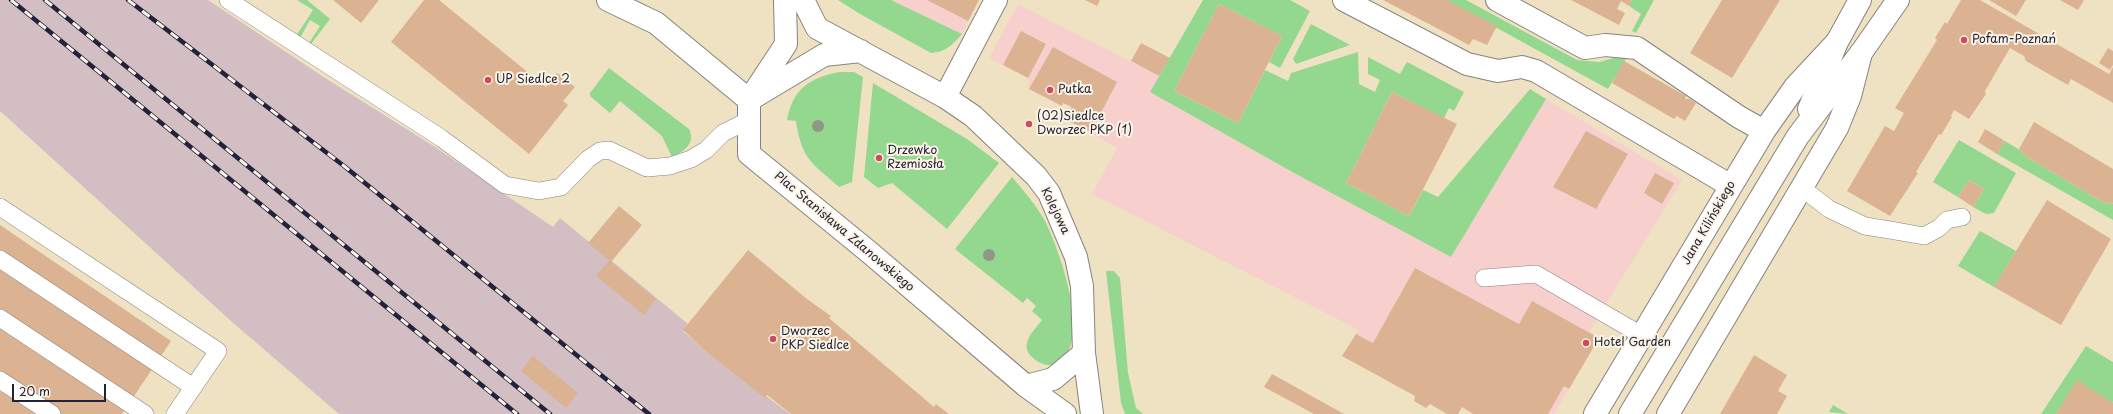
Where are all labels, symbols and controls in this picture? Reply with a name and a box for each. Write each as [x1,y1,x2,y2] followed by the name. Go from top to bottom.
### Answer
[1972,33,2056,47] place label: Pofam-Poznań
[1959,35,1969,45] marker: Pofam-Poznań
[496,73,570,87] place label: UP Siedlce 2
[483,75,493,85] marker: UP Siedlce 2
[1058,83,1092,97] place label: Putka
[1045,85,1055,95] marker: Putka
[1037,110,1132,138] place label: (02)Siedlce Dworzec PKP (1)
[1024,119,1034,129] marker: (02)Siedlce Dworzec PKP (1)
[887,144,944,172] place label: Drzewko Rzemiosła
[874,153,884,163] marker: Drzewko Rzemiosła
[771,169,917,295] street label: Plac Stanisława Zdanowskiego
[1679,178,1739,268] street label: Jana Kilińskiego
[1038,185,1072,237] street label: Kolejowa
[781,325,849,353] place label: Dworzec PKP Siedlce
[768,334,778,344] marker: Dworzec PKP Siedlce
[1594,336,1671,350] place label: Hotel Garden
[1581,338,1591,348] marker: Hotel Garden
[14,376,108,402] scale bar
[19,382,50,400] text: 20 m

